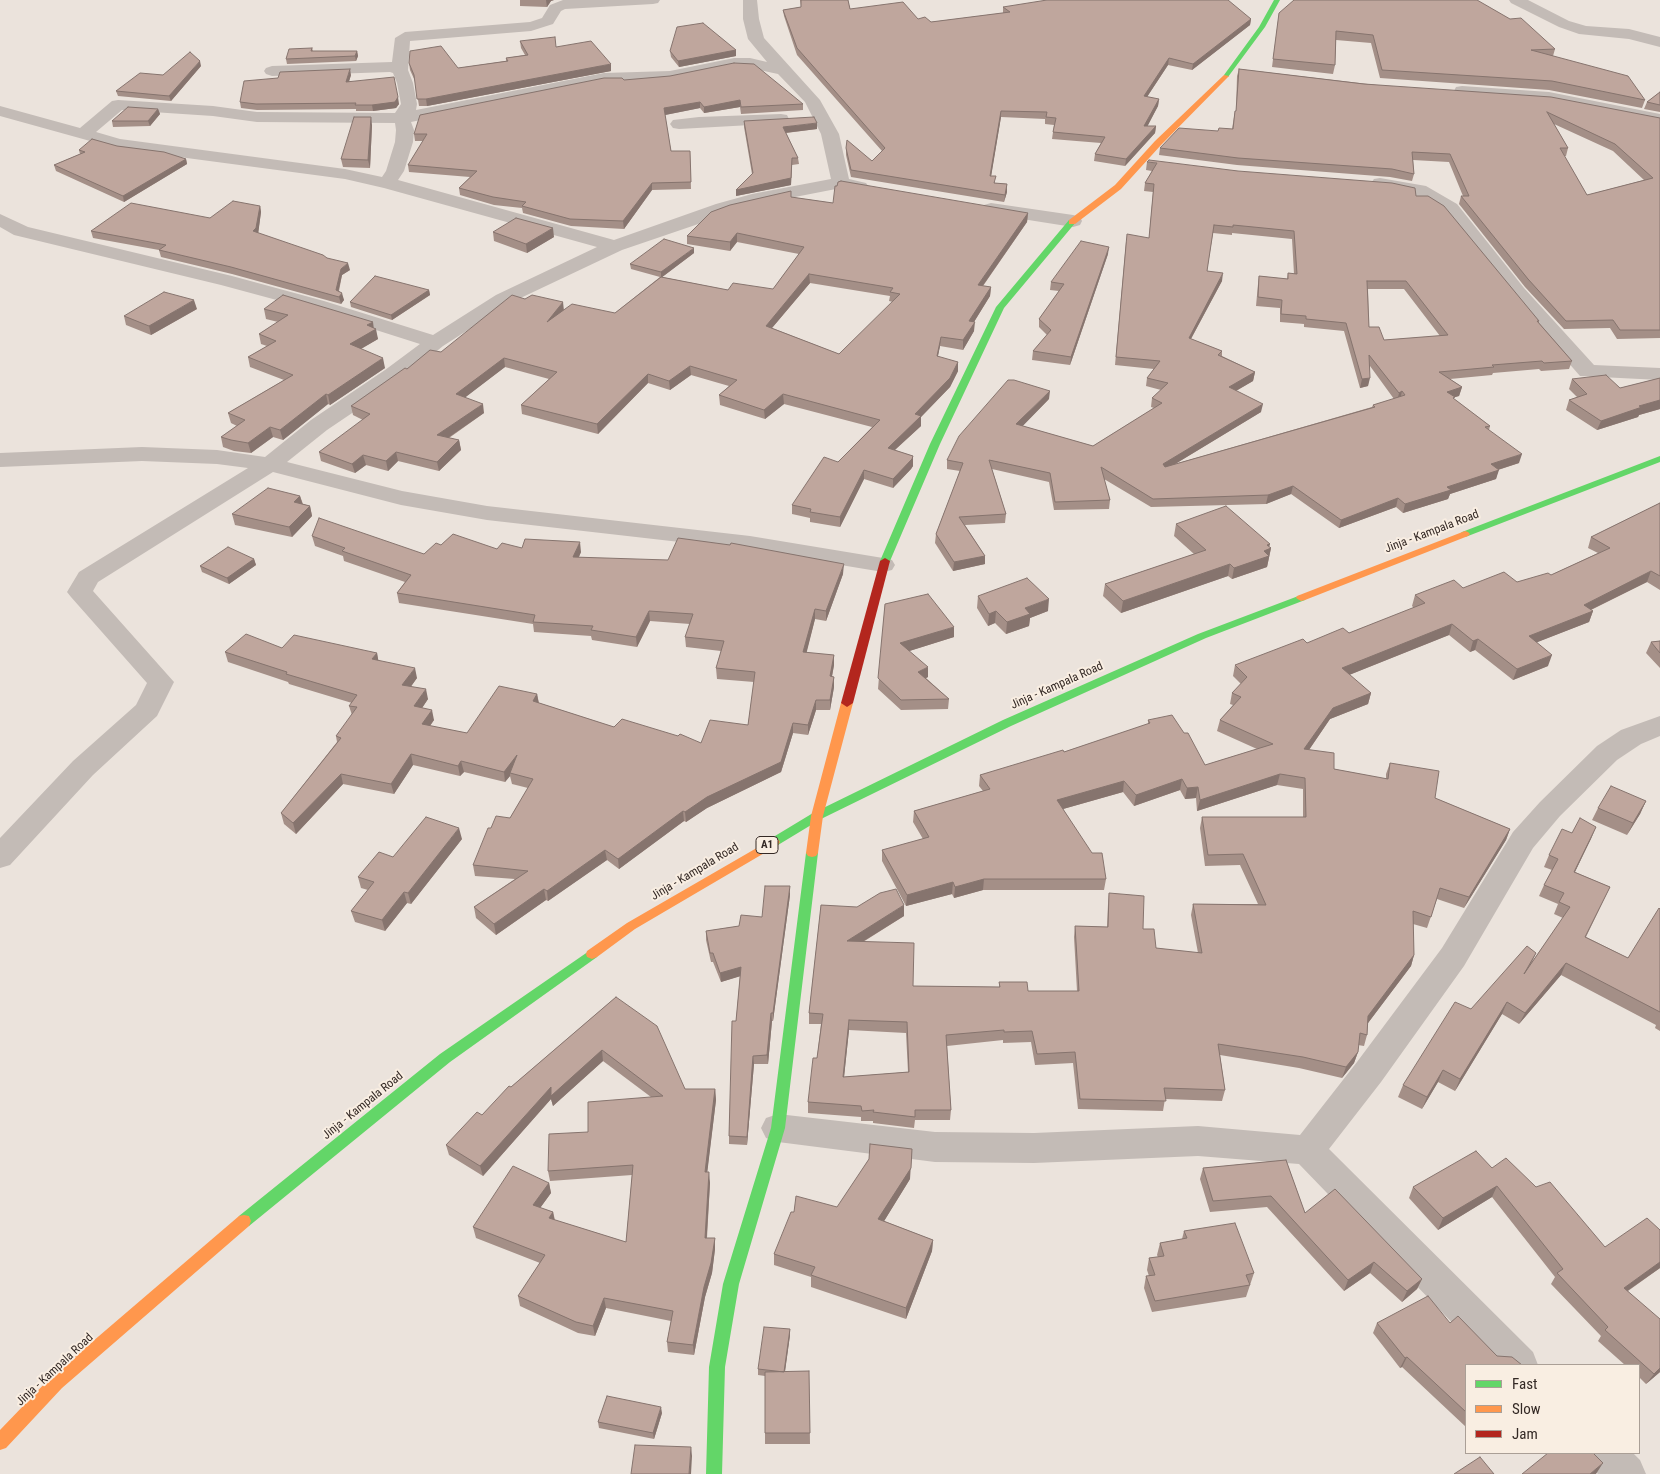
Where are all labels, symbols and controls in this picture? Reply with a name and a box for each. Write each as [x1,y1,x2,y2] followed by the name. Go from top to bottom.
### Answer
[1383,507,1481,557] street label: Jinja - Kampala Road
[1009,659,1105,713] street label: Jinja - Kampala Road
[756,836,778,854] road number: A1
[649,840,741,904] street label: Jinja - Kampala Road
[320,1069,406,1143] street label: Jinja - Kampala Road
[14,1331,96,1409] street label: Jinja - Kampala Road
[1465,1364,1640,1454] legend
[1512,1375,1537,1393] text: Fast
[1512,1400,1541,1418] text: Slow
[1512,1425,1538,1443] text: Jam

